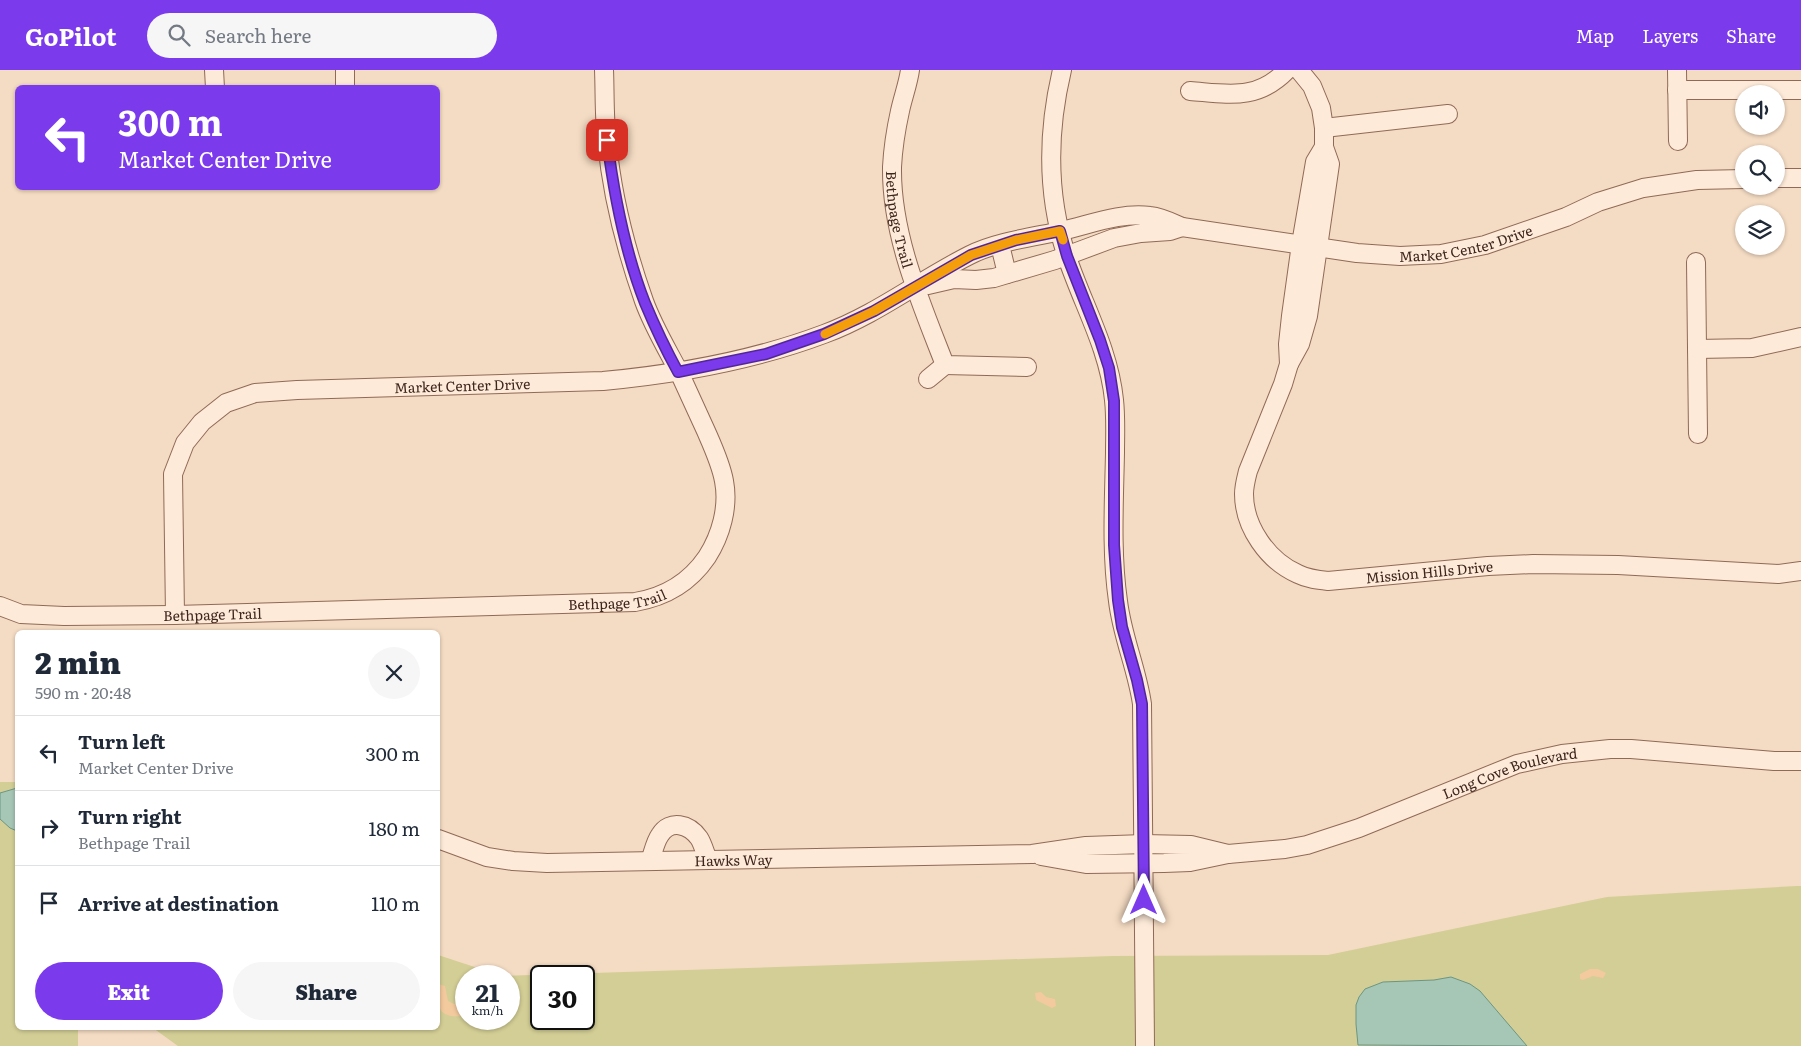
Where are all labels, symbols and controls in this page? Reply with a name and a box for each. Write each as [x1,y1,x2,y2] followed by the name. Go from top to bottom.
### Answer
[147,13,497,58] search box
[25,18,117,53] text: GoPilot
[165,21,193,49] icon: search
[205,21,311,49] text: Search here
[1576,22,1614,49] text: Map
[1642,22,1698,49] text: Layers
[1726,22,1776,49] text: Share
[1735,85,1785,255] map controls
[1735,85,1785,135] button: sound
[118,95,223,147] text: 300 m
[35,105,100,170] icon: left
[586,119,628,161] pin
[593,126,621,154] icon: arrive
[118,142,332,175] text: Market Center Drive
[1735,145,1785,195] button: search
[882,171,919,271] street label: Bethpage Trail
[1735,205,1785,255] button: layers
[1399,219,1535,266] street label: Market Center Drive
[394,373,531,397] street label: Market Center Drive
[1365,556,1494,587] street label: Mission Hills Drive
[568,584,669,614] street label: Bethpage Trail
[163,603,262,625] street label: Bethpage Trail
[35,639,121,683] text: 2 min
[368,647,420,699] button: close
[35,680,131,704] text: 590 m · 20:48
[78,727,165,755] text: Turn left
[35,739,63,767] icon: left
[366,739,420,767] text: 300 m
[1439,742,1579,803] street label: Long Cove Boulevard
[78,755,234,779] text: Market Center Drive
[78,802,182,830] text: Turn right
[35,814,63,842] icon: right
[369,814,420,842] text: 180 m
[78,830,190,854] text: Bethpage Trail
[694,849,774,870] street label: Hawks Way
[1117,873,1169,925] position arrow
[35,889,63,917] icon: arrive
[78,889,279,917] text: Arrive at destination
[371,889,420,917] text: 110 m
[35,962,223,1020] button: Exit
[233,962,420,1020] button: Share
[530,965,595,1030] speed limit sign: 30
[476,973,499,1010] text: 21
[472,1001,503,1019] text: km/h

